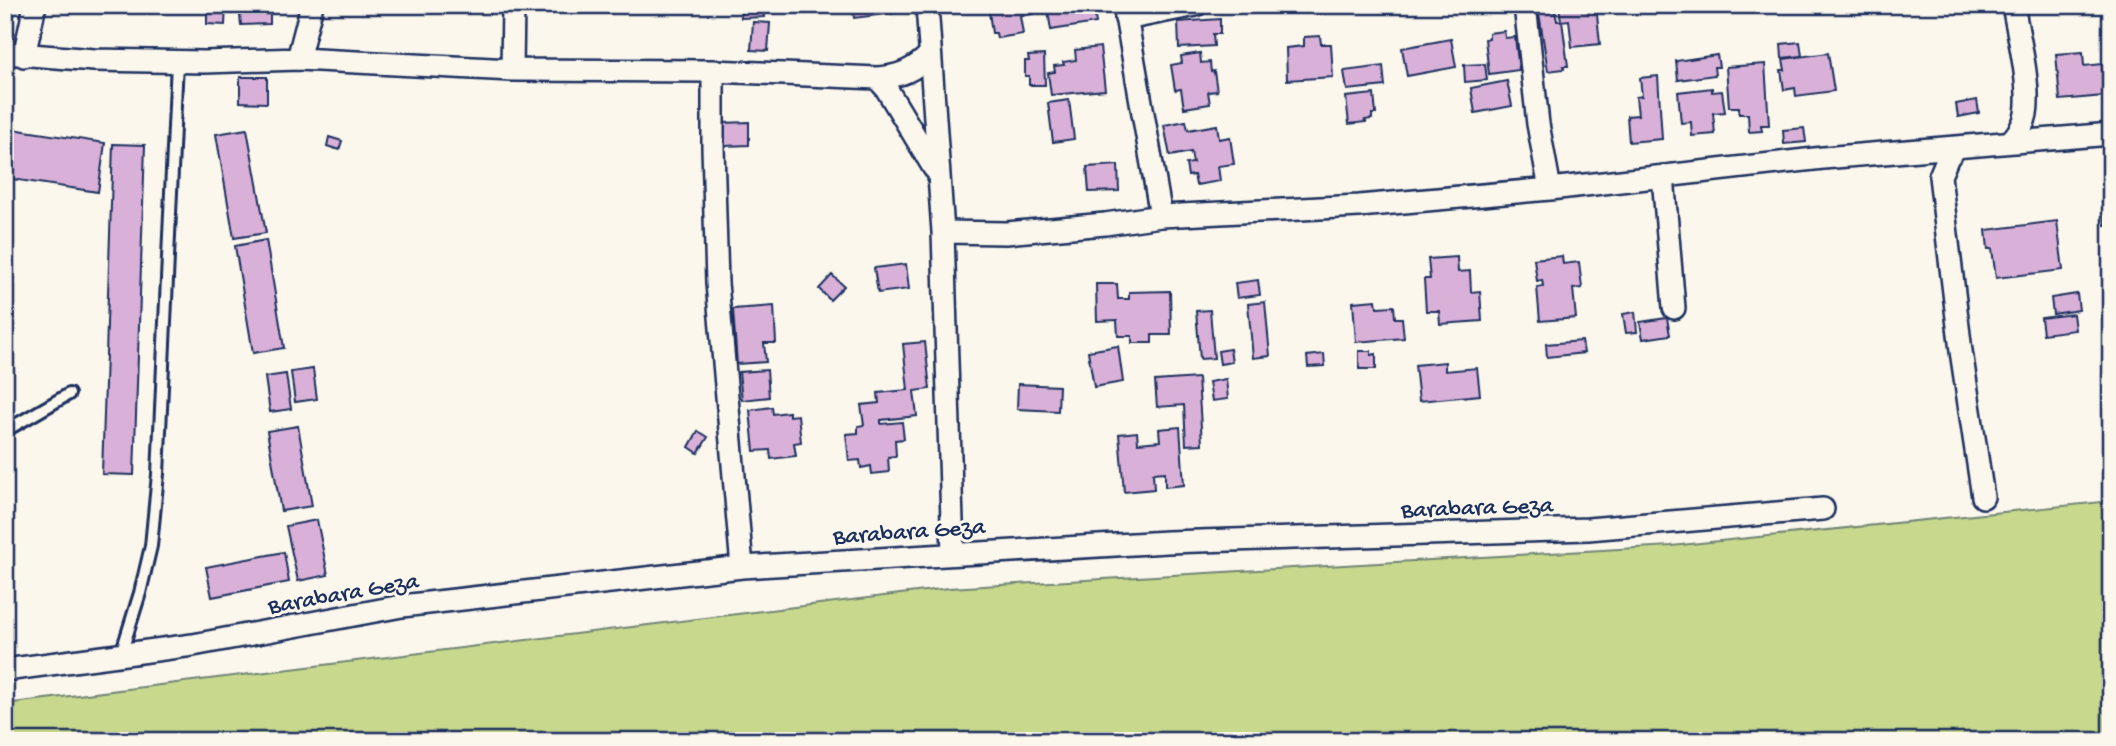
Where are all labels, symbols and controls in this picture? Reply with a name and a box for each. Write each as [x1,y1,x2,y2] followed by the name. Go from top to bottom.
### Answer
[1399,492,1554,527] street label: Barabara Geza
[831,514,987,553] street label: Barabara Geza
[265,568,422,623] street label: Barabara Geza

